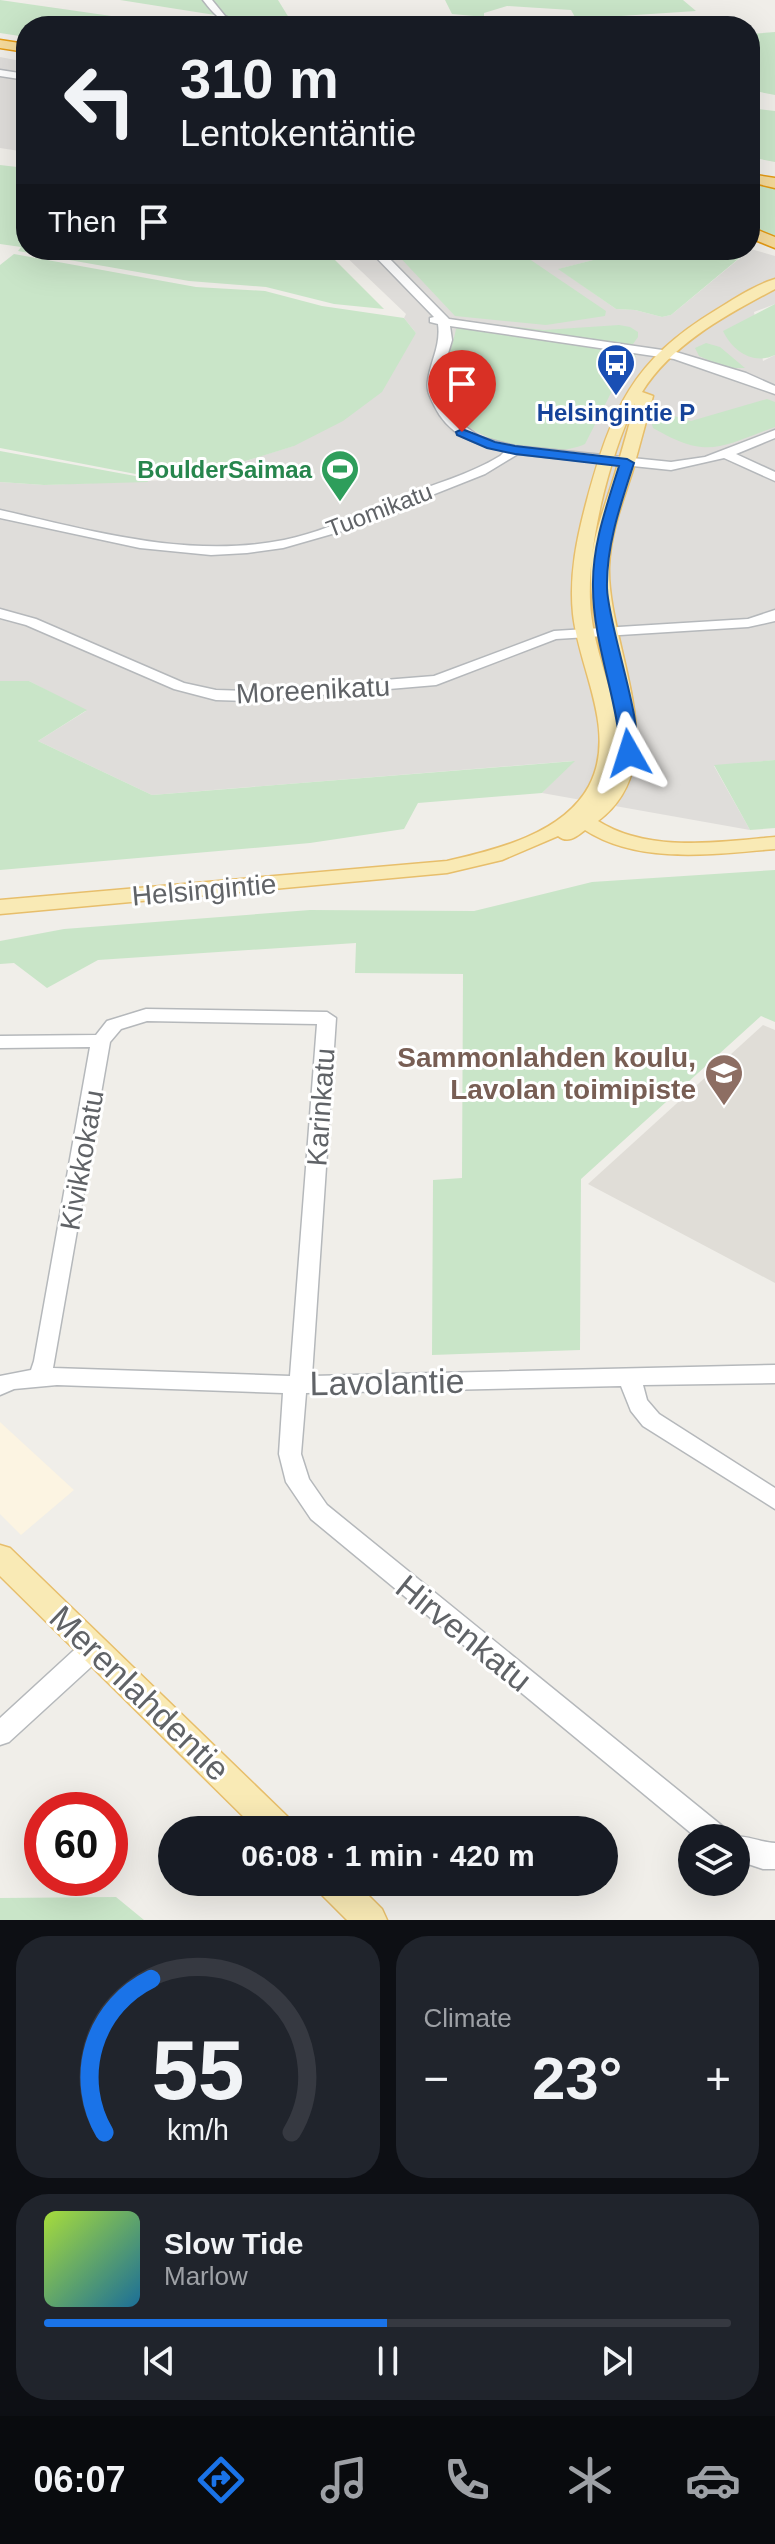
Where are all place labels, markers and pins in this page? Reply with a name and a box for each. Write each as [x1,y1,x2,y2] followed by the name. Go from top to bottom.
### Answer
[595,342,637,397] bus stop icon: Helsingintie P
[428,350,496,432] pin
[537,399,695,426] place label: Helsingintie P
[319,448,361,503] sports icon: BoulderSaimaa
[137,456,313,483] place label: BoulderSaimaa
[397,1042,696,1105] place label: Sammonlahden koulu, Lavolan toimipiste
[703,1052,745,1107] school or university icon: Sammonlahden koulu, Lavolan toimipiste

